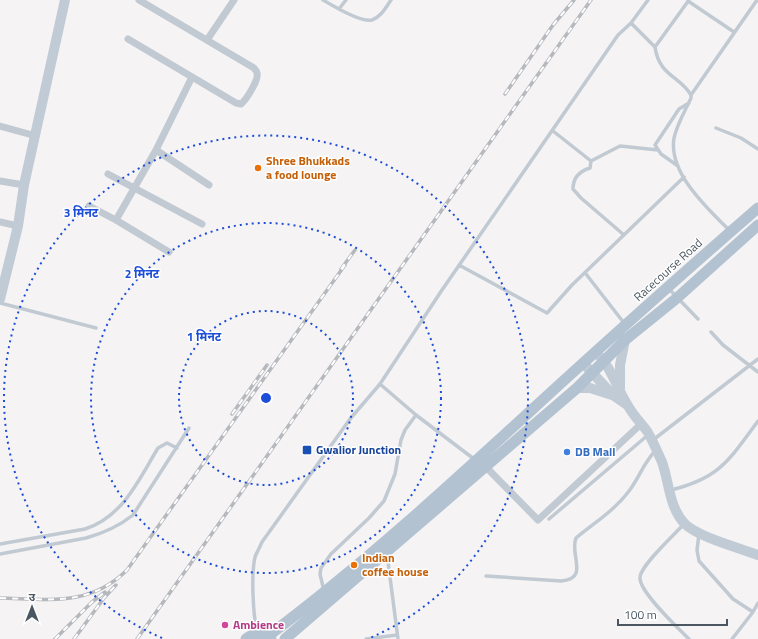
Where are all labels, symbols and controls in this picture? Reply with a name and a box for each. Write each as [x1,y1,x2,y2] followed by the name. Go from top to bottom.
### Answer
[266,151,350,184] place label: Shree Bhukkads a food lounge
[253,163,263,173] marker: Shree Bhukkads a food lounge
[64,203,99,222] text: 3 मिनट
[629,233,706,306] street label: Racecourse Road
[125,264,160,283] text: 2 मिनट
[187,327,222,346] text: 1 मिनट
[259,391,273,405] centre of rings
[316,440,401,459] place label: Gwalior Junction
[575,442,616,461] place label: DB Mall
[301,444,313,456] marker: Gwalior Junction
[562,447,572,457] marker: DB Mall
[362,548,429,581] place label: Indian coffee house
[349,560,359,570] marker: Indian coffee house
[12,587,52,627] north arrow
[29,589,36,605] text: उ
[618,601,727,627] scale bar
[624,605,657,624] text: 100 m
[233,615,284,634] place label: Ambience
[220,620,230,630] marker: Ambience

